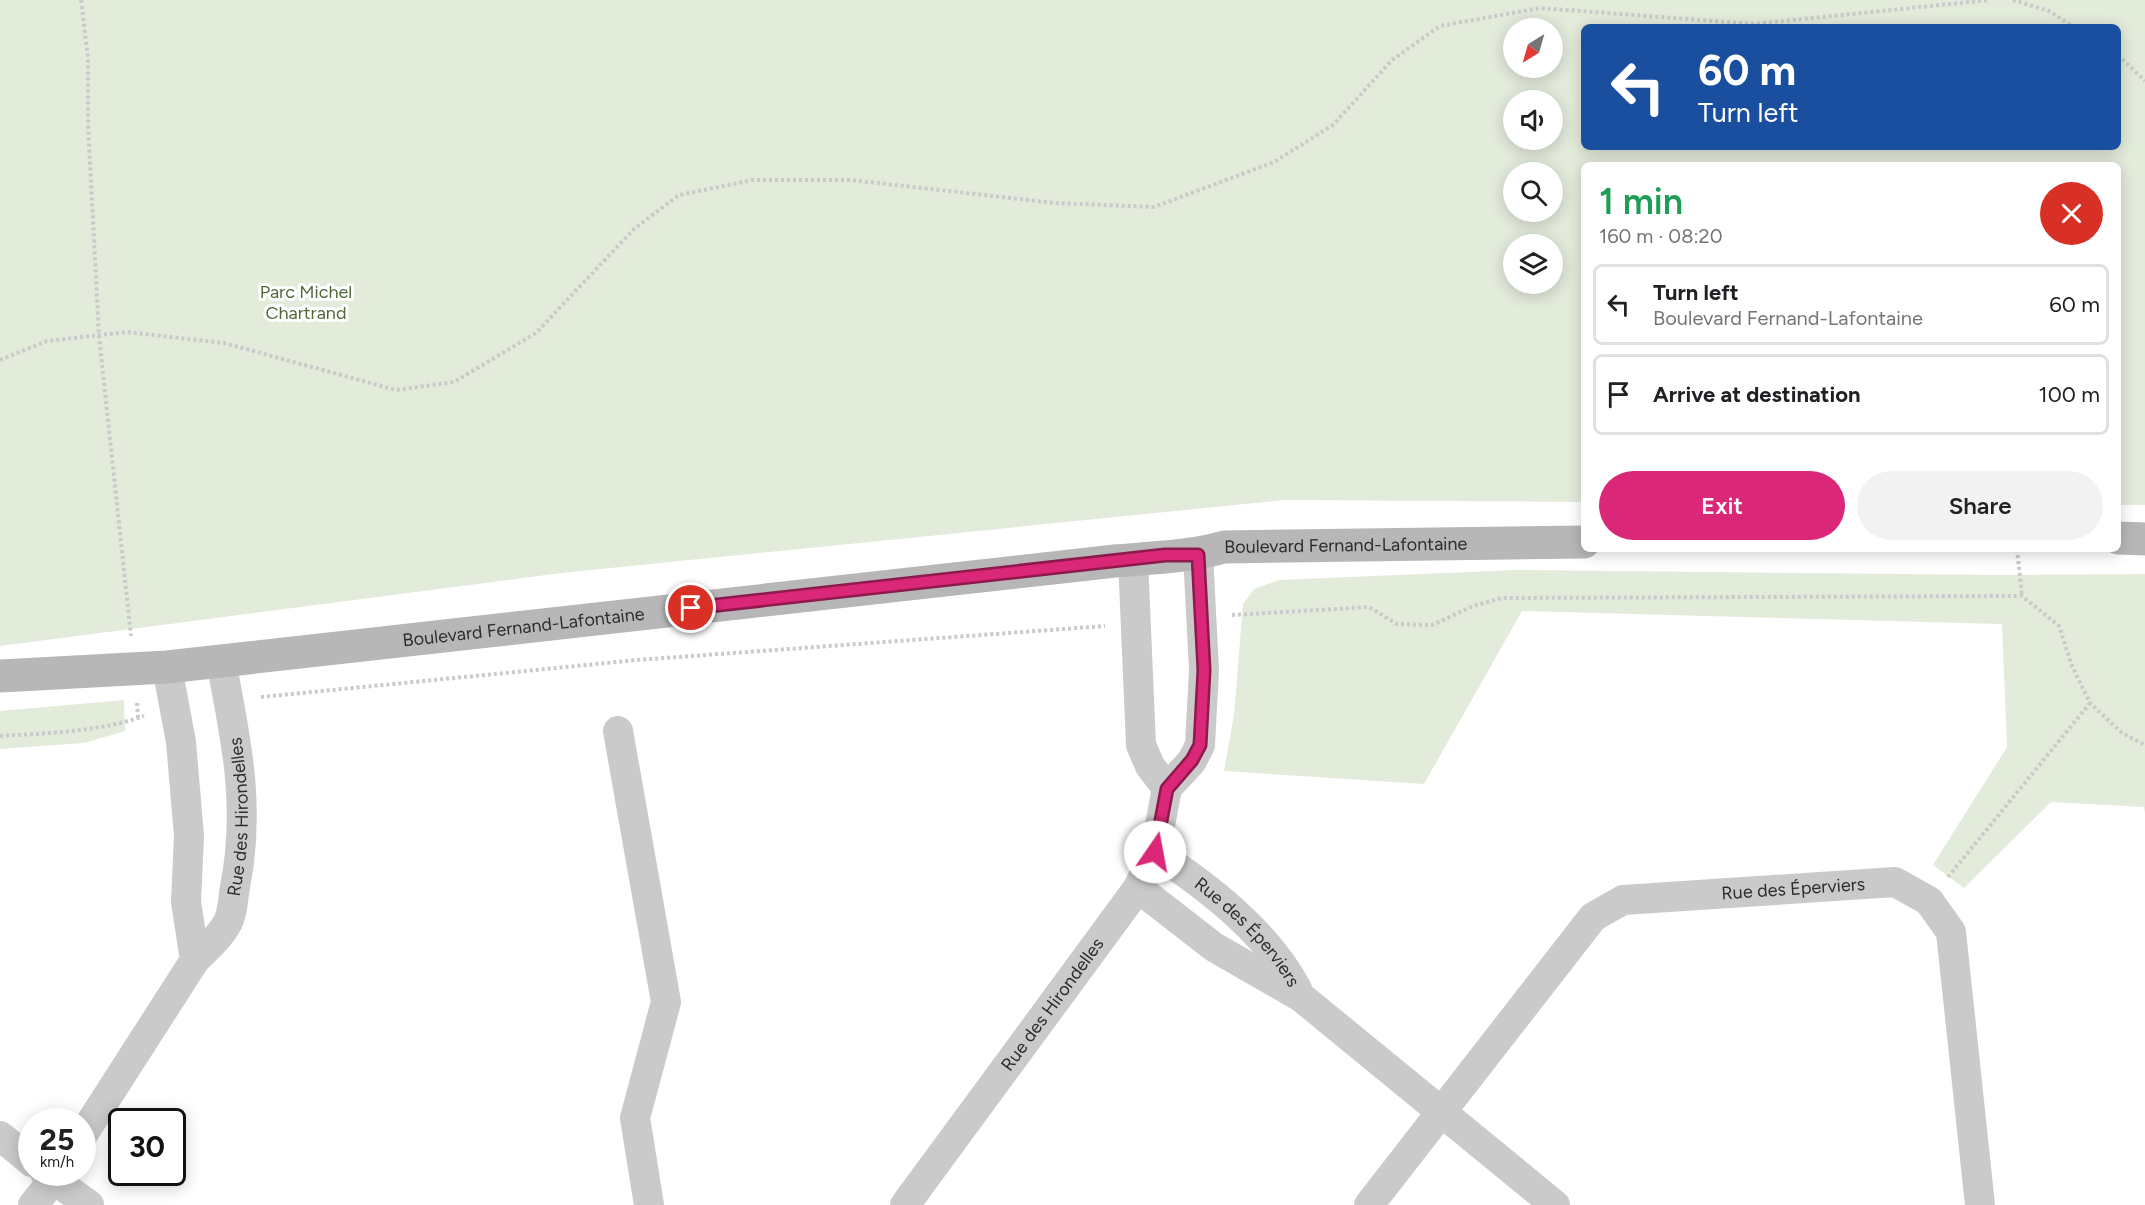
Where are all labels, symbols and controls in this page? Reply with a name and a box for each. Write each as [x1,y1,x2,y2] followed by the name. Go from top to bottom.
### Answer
[1503,18,1563,78] north arrow
[1503,18,1563,294] map controls
[1698,45,1796,96] text: 60 m
[1599,48,1677,126] icon: left
[1503,90,1563,150] button: sound
[1698,96,1798,129] text: Turn left
[1503,162,1563,222] button: search
[1599,180,1683,223] text: 1 min
[2040,182,2103,245] button: close
[1599,224,1722,248] text: 160 m · 08:20
[1503,234,1563,294] button: layers
[1653,279,1739,306] text: Turn left
[260,281,352,324] park label: Parc Michel Chartrand
[1602,288,1635,321] icon: left
[2049,291,2100,318] text: 60 m
[1653,306,1923,330] text: Boulevard Fernand-Lafontaine
[1602,378,1635,411] icon: arrive
[1653,381,1861,408] text: Arrive at destination
[2039,381,2100,408] text: 100 m
[1599,471,1845,540] button: Exit
[1857,471,2103,540] button: Share
[1224,533,1468,558] street label: Boulevard Fernand-Lafontaine
[665,582,716,633] pin
[674,591,707,624] icon: arrive
[401,603,646,652] street label: Boulevard Fernand-Lafontaine
[223,736,253,898] street label: Rue des Hirondelles
[1123,820,1187,884] position arrow
[1190,872,1305,991] street label: Rue des Éperviers
[1721,873,1866,904] street label: Rue des Éperviers
[996,934,1109,1075] street label: Rue des Hirondelles
[108,1108,186,1186] speed limit sign: 30
[40,1121,74,1158] text: 25
[40,1153,74,1171] text: km/h

